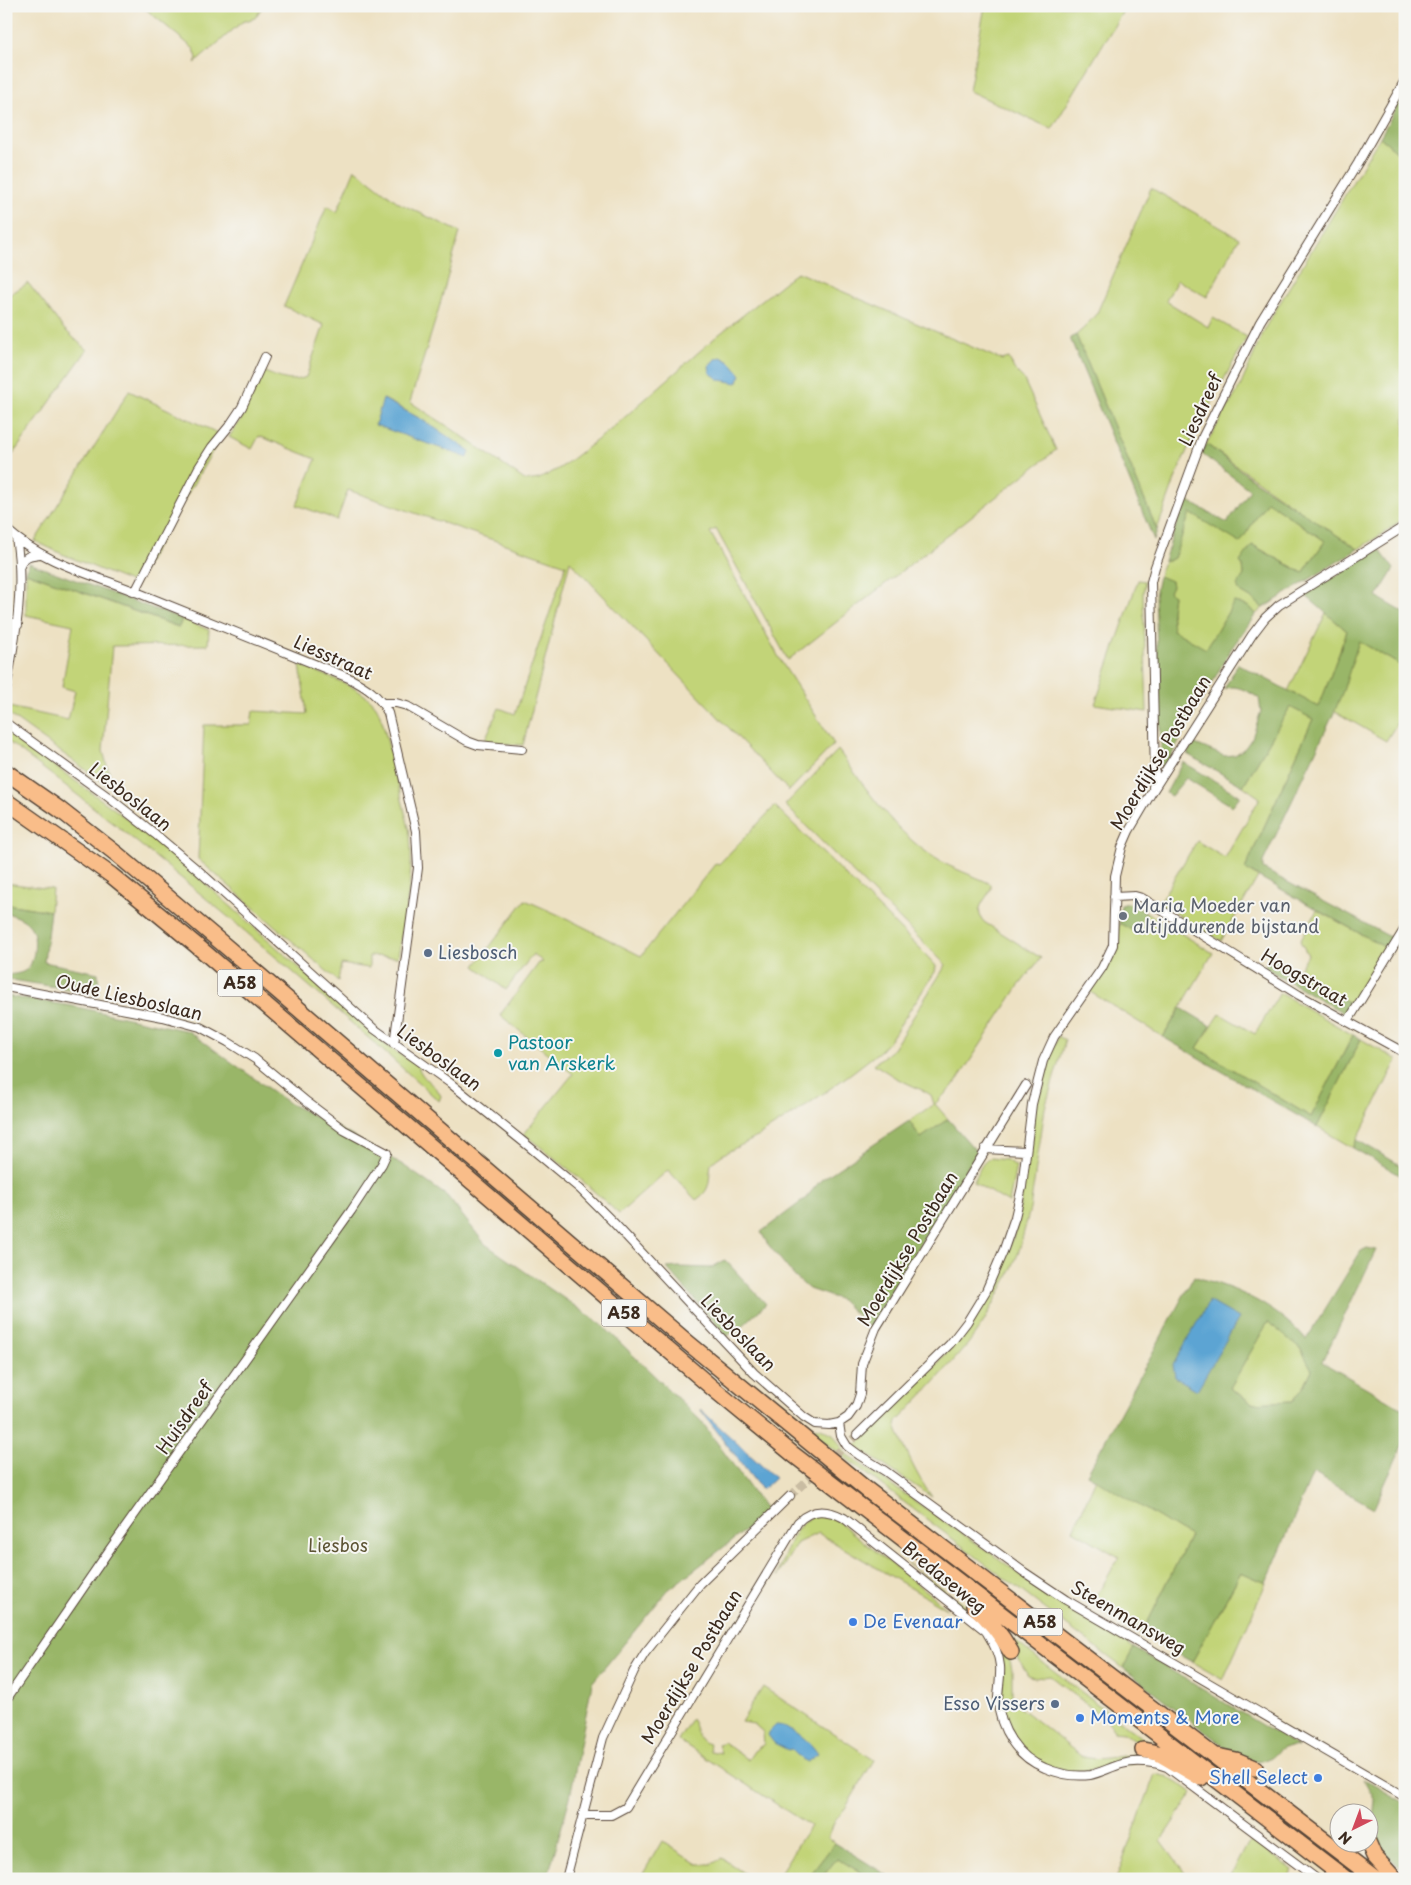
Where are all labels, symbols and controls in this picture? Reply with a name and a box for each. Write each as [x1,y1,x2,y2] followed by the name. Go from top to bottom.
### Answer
[1171,367,1229,450] street label: Liesdreef
[290,627,377,686] street label: Liesstraat
[1103,670,1217,835] street label: Moerdijkse Postbaan
[84,755,178,837] street label: Liesboslaan
[1133,891,1319,939] place label: Maria Moeder van altijddurende bijstand
[1117,910,1129,922] marker: Maria Moeder van altijddurende bijstand
[438,938,518,965] place label: Liesbosch
[1256,941,1353,1012] street label: Hoogstraat
[422,947,434,959] marker: Liesbosch
[53,967,205,1027] street label: Oude Liesboslaan
[218,970,262,996] road number: A58
[392,1017,488,1097] street label: Liesboslaan
[508,1028,616,1076] place label: Pastoor van Arskerk
[492,1047,504,1059] marker: Pastoor van Arskerk
[850,1166,964,1331] street label: Moerdijkse Postbaan
[695,1287,783,1377] street label: Liesboslaan
[602,1300,646,1326] road number: A58
[149,1374,220,1459] street label: Huisdreef
[308,1531,368,1558] park label: Liesbos
[897,1534,993,1619] street label: Bredaseweg
[1066,1573,1191,1661] street label: Steenmansweg
[634,1584,748,1749] street label: Moerdijkse Postbaan
[863,1607,963,1634] place label: De Evenaar
[1018,1608,1062,1635] road number: A58
[847,1616,859,1628] marker: De Evenaar
[943,1689,1045,1716] place label: Esso Vissers
[1049,1698,1061,1710] marker: Esso Vissers
[1090,1703,1239,1730] place label: Moments & More
[1074,1712,1086,1724] marker: Moments & More
[1209,1763,1308,1790] place label: Shell Select
[1312,1772,1324,1784] marker: Shell Select
[1328,1802,1378,1852] north arrow
[1334,1827,1356,1850] text: N

